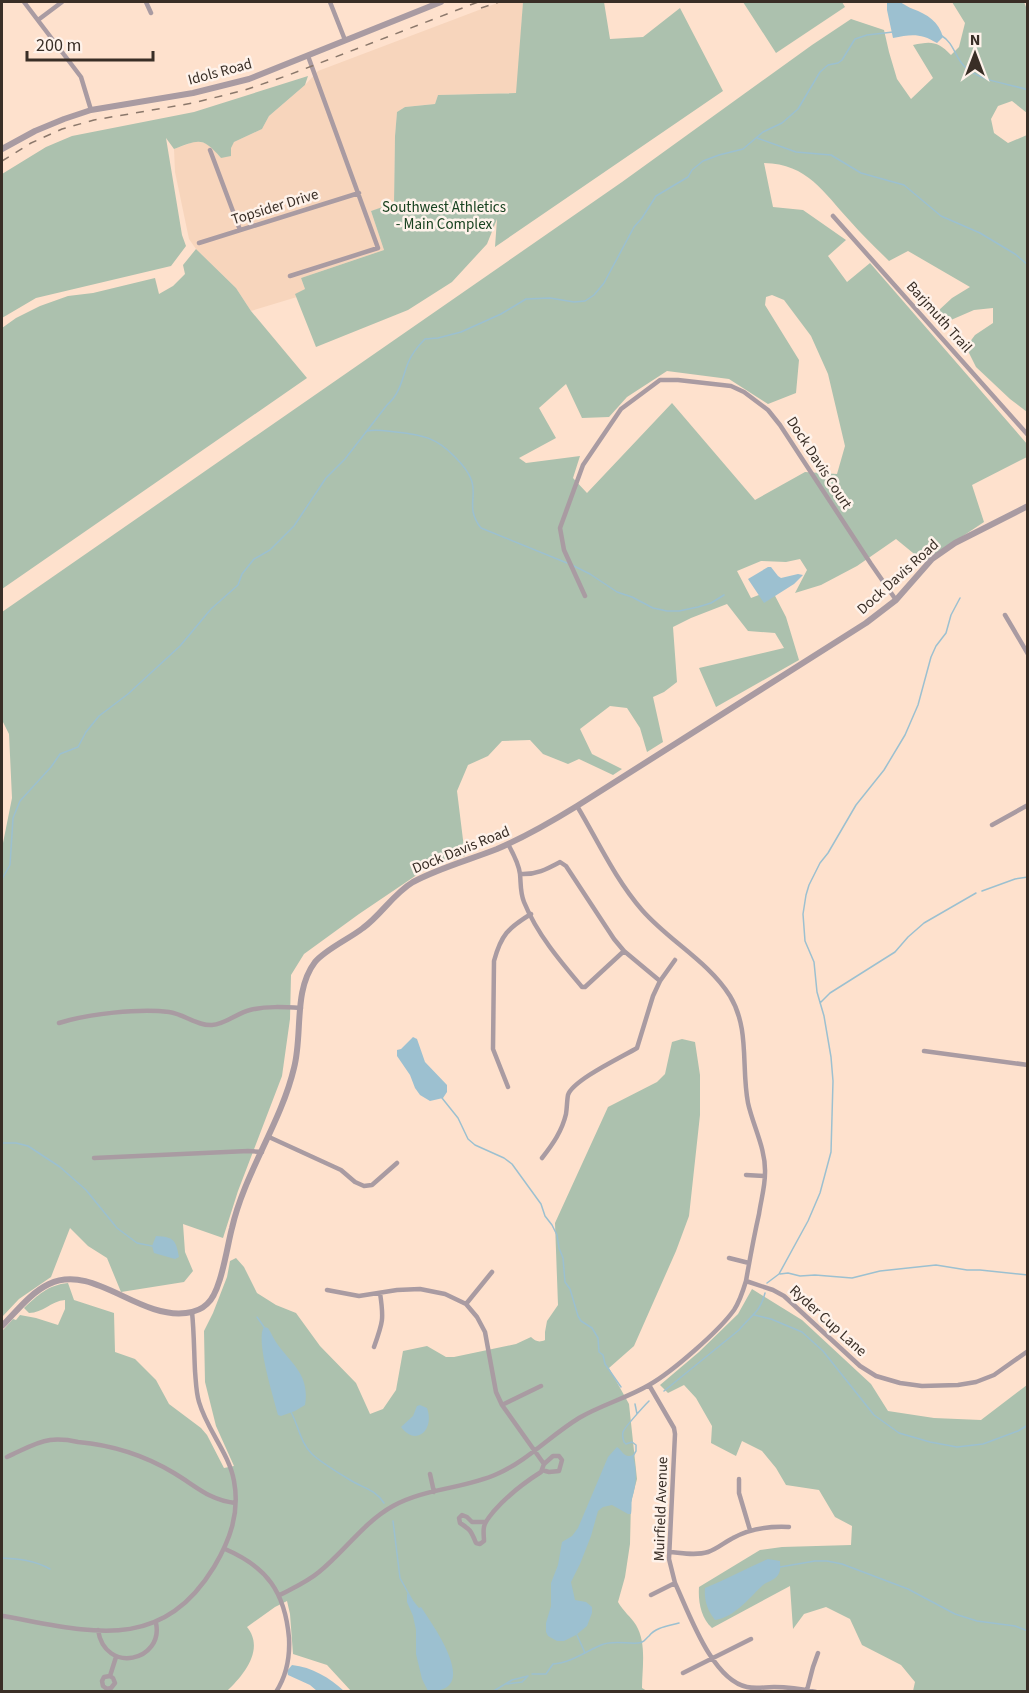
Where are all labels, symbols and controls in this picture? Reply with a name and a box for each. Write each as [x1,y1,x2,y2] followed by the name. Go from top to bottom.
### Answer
[27,24,153,62] scale bar
[945,24,1005,84] north arrow
[970,29,980,51] text: N
[36,33,81,58] text: 200 m
[186,53,254,91] street label: Idols Road
[229,184,321,230] street label: Topsider Drive
[382,197,506,235] park label: Southwest Athletics - Main Complex
[901,277,977,357] street label: Barjmuth Trail
[781,413,857,513] street label: Dock Davis Court
[852,535,944,619] street label: Dock Davis Road
[409,821,513,879] street label: Dock Davis Road
[785,1280,871,1362] street label: Ryder Cup Lane
[649,1456,673,1562] street label: Muirfield Avenue

